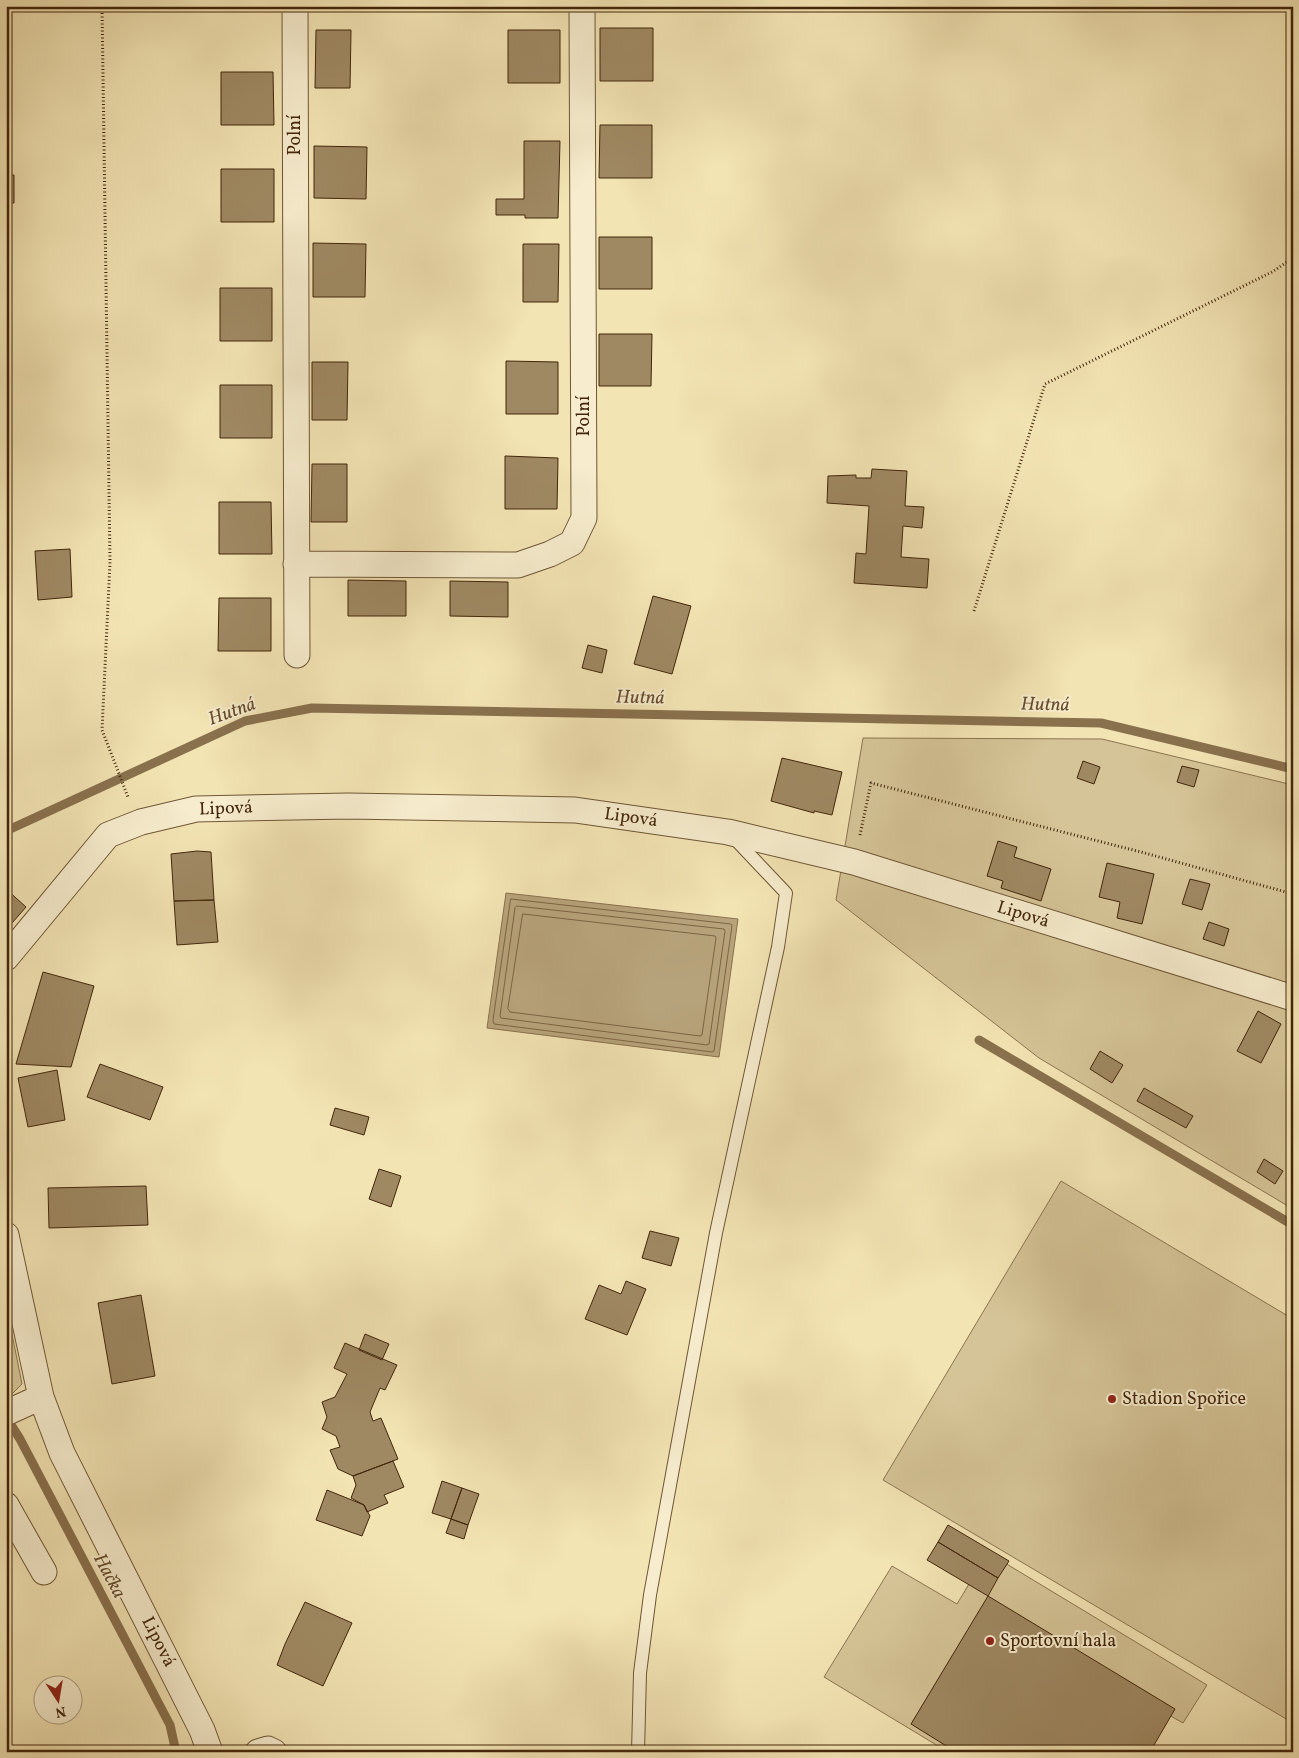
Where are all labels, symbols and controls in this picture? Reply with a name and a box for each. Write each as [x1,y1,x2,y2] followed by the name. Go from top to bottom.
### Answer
[283,114,308,156] street label: Polní
[572,395,597,437] street label: Polní
[615,685,665,711] water label: Hutná
[205,691,259,733] water label: Hutná
[1020,692,1070,718] water label: Hutná
[199,796,253,822] street label: Lipová
[603,802,659,834] street label: Lipová
[994,895,1052,935] street label: Lipová
[1122,1387,1246,1412] place label: Stadion Spořice
[1106,1393,1118,1405] marker: Stadion Spořice
[86,1549,132,1603] water label: Hačka
[135,1612,181,1672] street label: Lipová
[1000,1629,1116,1654] place label: Sportovní hala
[984,1635,996,1647] marker: Sportovní hala
[32,1676,82,1726] north arrow
[53,1701,67,1722] text: N

